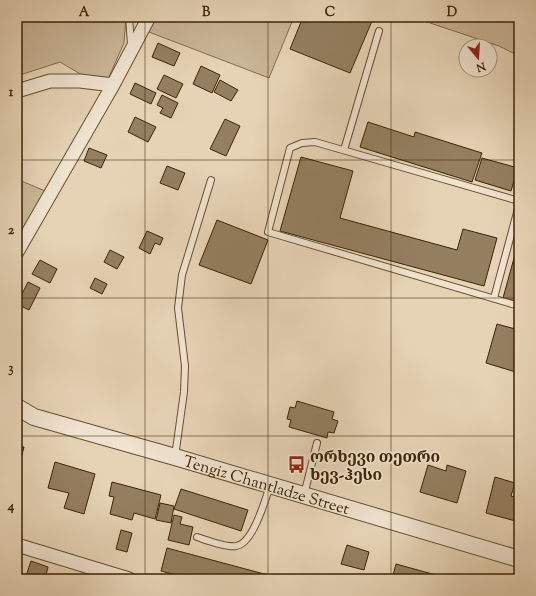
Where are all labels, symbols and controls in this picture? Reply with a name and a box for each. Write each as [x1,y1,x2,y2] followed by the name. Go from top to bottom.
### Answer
[79,4,90,22] text: A
[202,4,211,22] text: B
[325,4,335,22] text: C
[447,4,457,22] text: D
[458,38,498,78] north arrow
[474,57,488,76] text: N
[9,84,14,102] text: 1
[8,222,15,240] text: 2
[8,360,14,378] text: 3
[310,447,440,488] place label: ორხევი თეთრი ხევ-ჰესი
[180,451,352,522] street label: Tengiz Chantladze Street
[287,455,307,475] bus stop icon: ორხევი თეთრი ხევ-ჰესი
[7,498,15,516] text: 4

